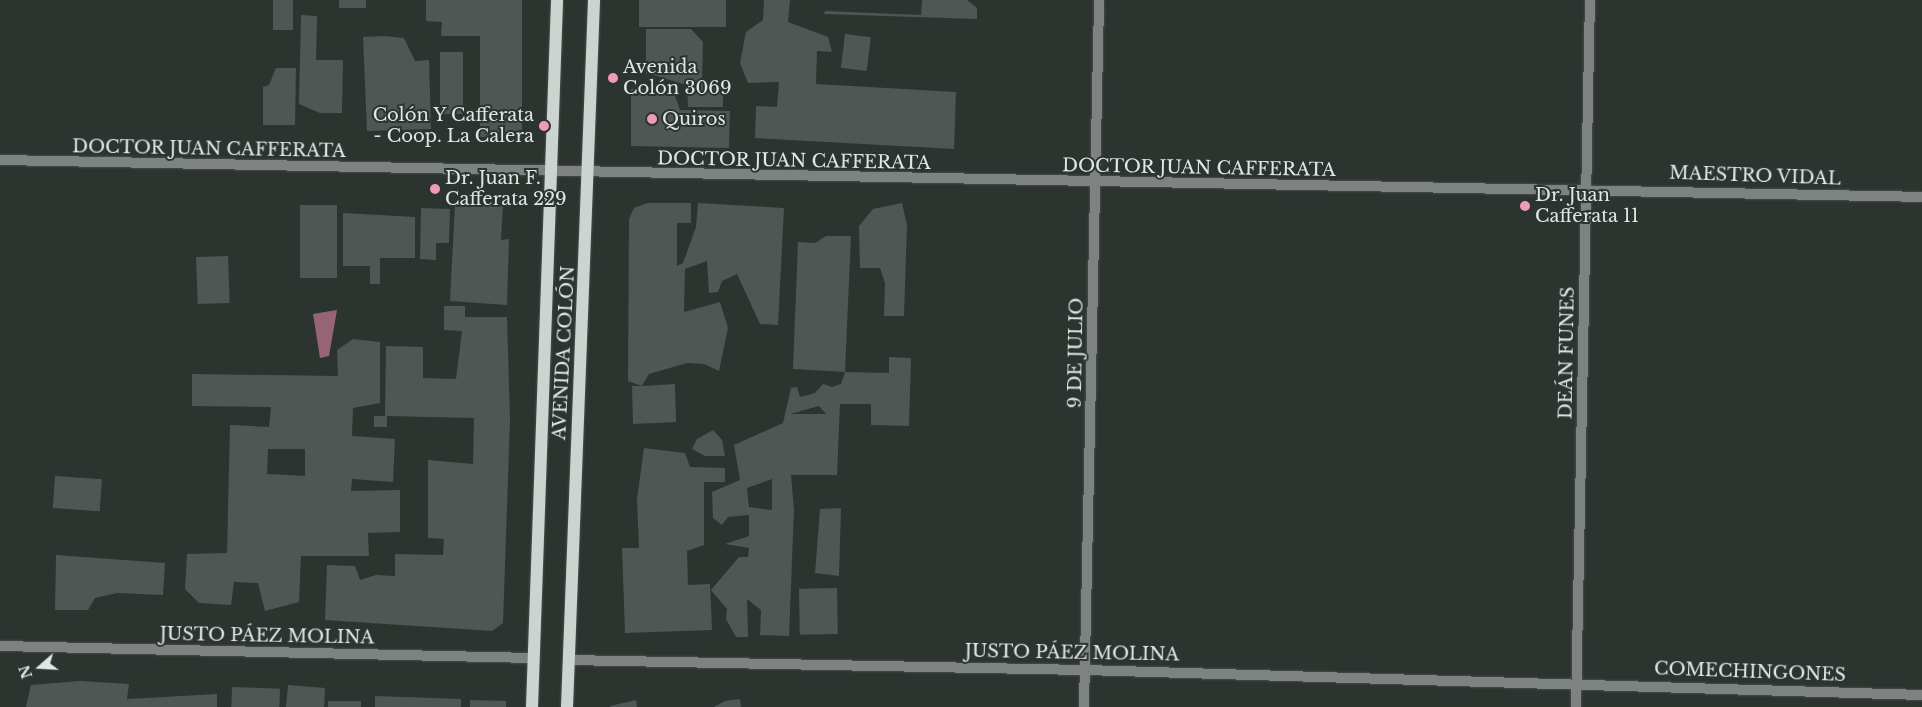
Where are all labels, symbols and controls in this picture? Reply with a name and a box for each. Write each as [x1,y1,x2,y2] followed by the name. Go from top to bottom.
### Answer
[623,57,731,100] place label: Avenida Colón 3069
[607,72,619,84] marker: Avenida Colón 3069
[371,105,534,148] place label: Colón Y Cafferata - Coop. La Calera
[662,108,726,130] place label: Quiros
[646,113,658,125] marker: Quiros
[538,120,550,132] marker: Colón Y Cafferata - Coop. La Calera
[72,136,346,162] street label: DOCTOR JUAN CAFFERATA
[657,148,931,174] street label: DOCTOR JUAN CAFFERATA
[1062,155,1336,181] street label: DOCTOR JUAN CAFFERATA
[1668,162,1842,190] street label: MAESTRO VIDAL
[445,168,567,210] place label: Dr. Juan F. Cafferata 229
[429,183,441,195] marker: Dr. Juan F. Cafferata 229
[1535,185,1639,228] place label: Dr. Juan Cafferata 11
[1519,200,1531,212] marker: Dr. Juan Cafferata 11
[549,265,579,441] street label: AVENIDA COLÓN
[1555,287,1579,419] street label: DEÁN FUNES
[1064,298,1088,408] street label: 9 DE JULIO
[160,623,374,649] street label: JUSTO PÁEZ MOLINA
[965,640,1179,666] street label: JUSTO PÁEZ MOLINA
[15,642,65,692] north arrow
[1654,658,1846,686] street label: COMECHINGONES
[15,663,36,681] text: N

